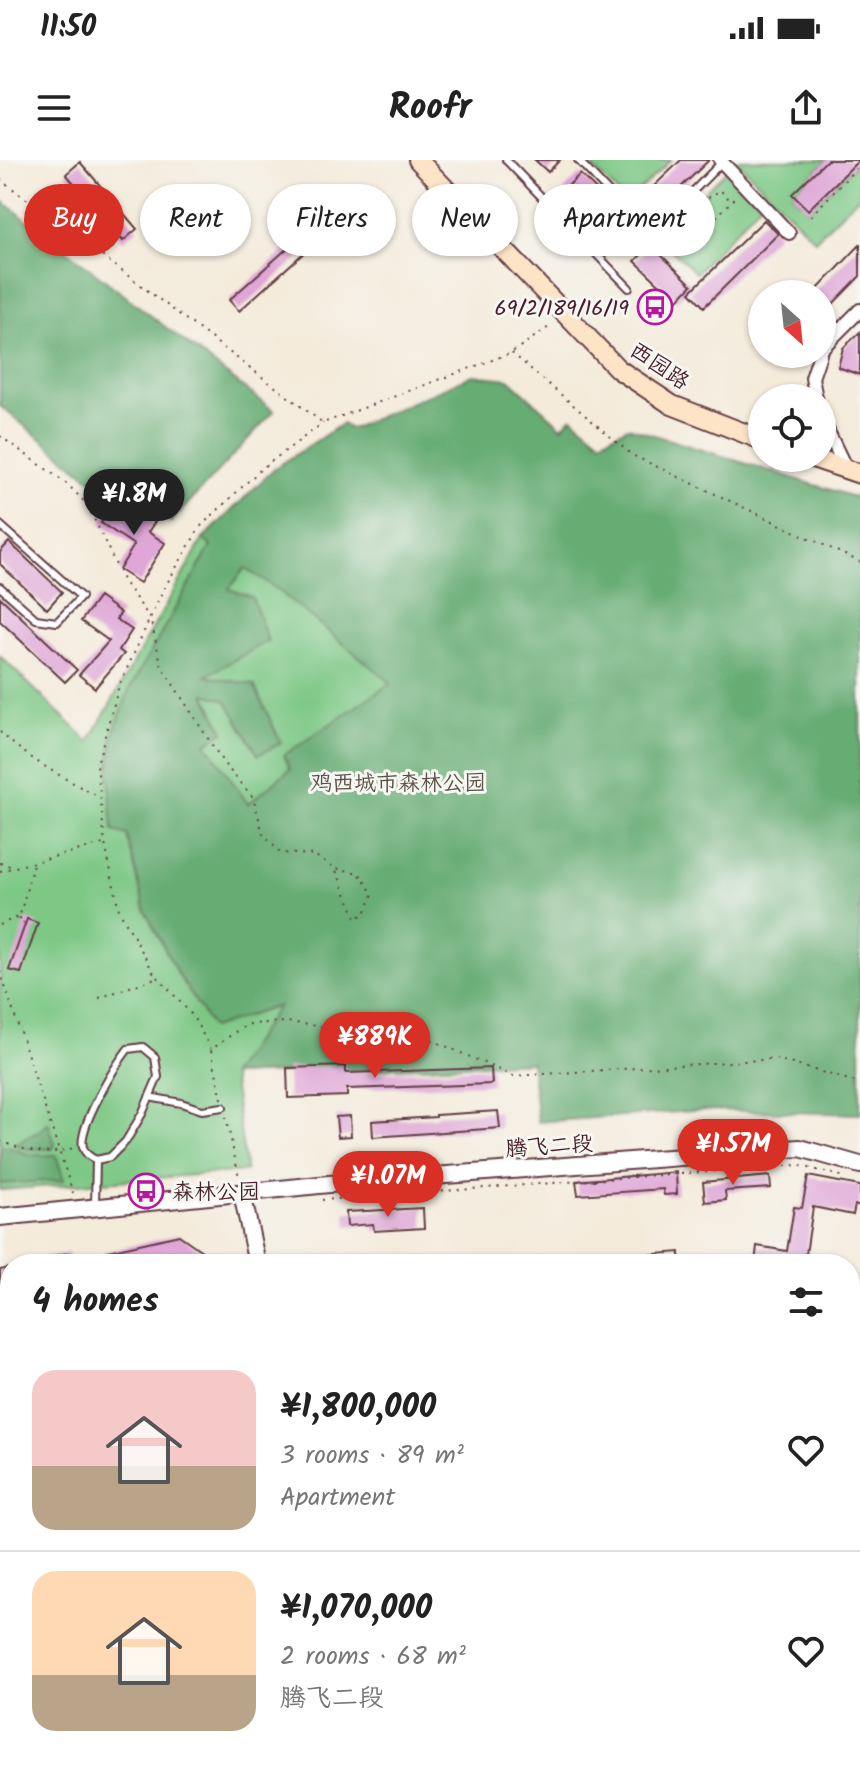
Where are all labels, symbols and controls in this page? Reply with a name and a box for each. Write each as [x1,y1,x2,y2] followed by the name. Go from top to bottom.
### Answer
[40,4,96,52] text: 11:50
[388,80,472,137] text: Roofr
[32,86,76,130] icon: menu
[784,86,828,130] icon: share
[24,184,124,256] chip: Buy
[140,184,251,256] chip: Rent
[267,184,396,256] chip: Filters
[412,184,518,256] chip: New
[534,184,715,256] chip: Apartment
[748,280,836,368] north arrow
[748,280,836,472] map controls
[636,288,674,326] bus stop icon: 69/2/189/16/19
[494,292,629,327] place label: 69/2/189/16/19
[621,334,696,400] street label: 西园路
[748,384,836,472] button: locate
[78,469,190,537] pin: ¥1.8M
[101,474,167,516] text: ¥1.8M
[310,767,486,802] park label: 鸡西城市森林公园
[319,1012,431,1080] pin: ¥889K
[337,1017,413,1059] text: ¥889K
[668,1119,798,1187] pin: ¥1.57M
[695,1124,771,1166] text: ¥1.57M
[504,1127,594,1168] street label: 腾飞二段
[323,1151,453,1219] pin: ¥1.07M
[350,1156,426,1198] text: ¥1.07M
[127,1172,165,1210] bus stop icon: 森林公园
[172,1176,260,1211] place label: 森林公园
[32,1275,159,1329] text: 4 homes
[784,1280,828,1324] icon: filters
[280,1381,436,1435] text: ¥1,800,000
[96,1402,192,1498] icon: home
[784,1428,828,1472] icon: heart
[280,1435,464,1477] text: 3 rooms · 89 m²
[280,1477,395,1519] text: Apartment
[280,1582,432,1636] text: ¥1,070,000
[96,1603,192,1699] icon: home
[784,1629,828,1673] icon: heart
[280,1636,466,1678] text: 2 rooms · 68 m²
[280,1678,384,1720] text: 腾飞二段

